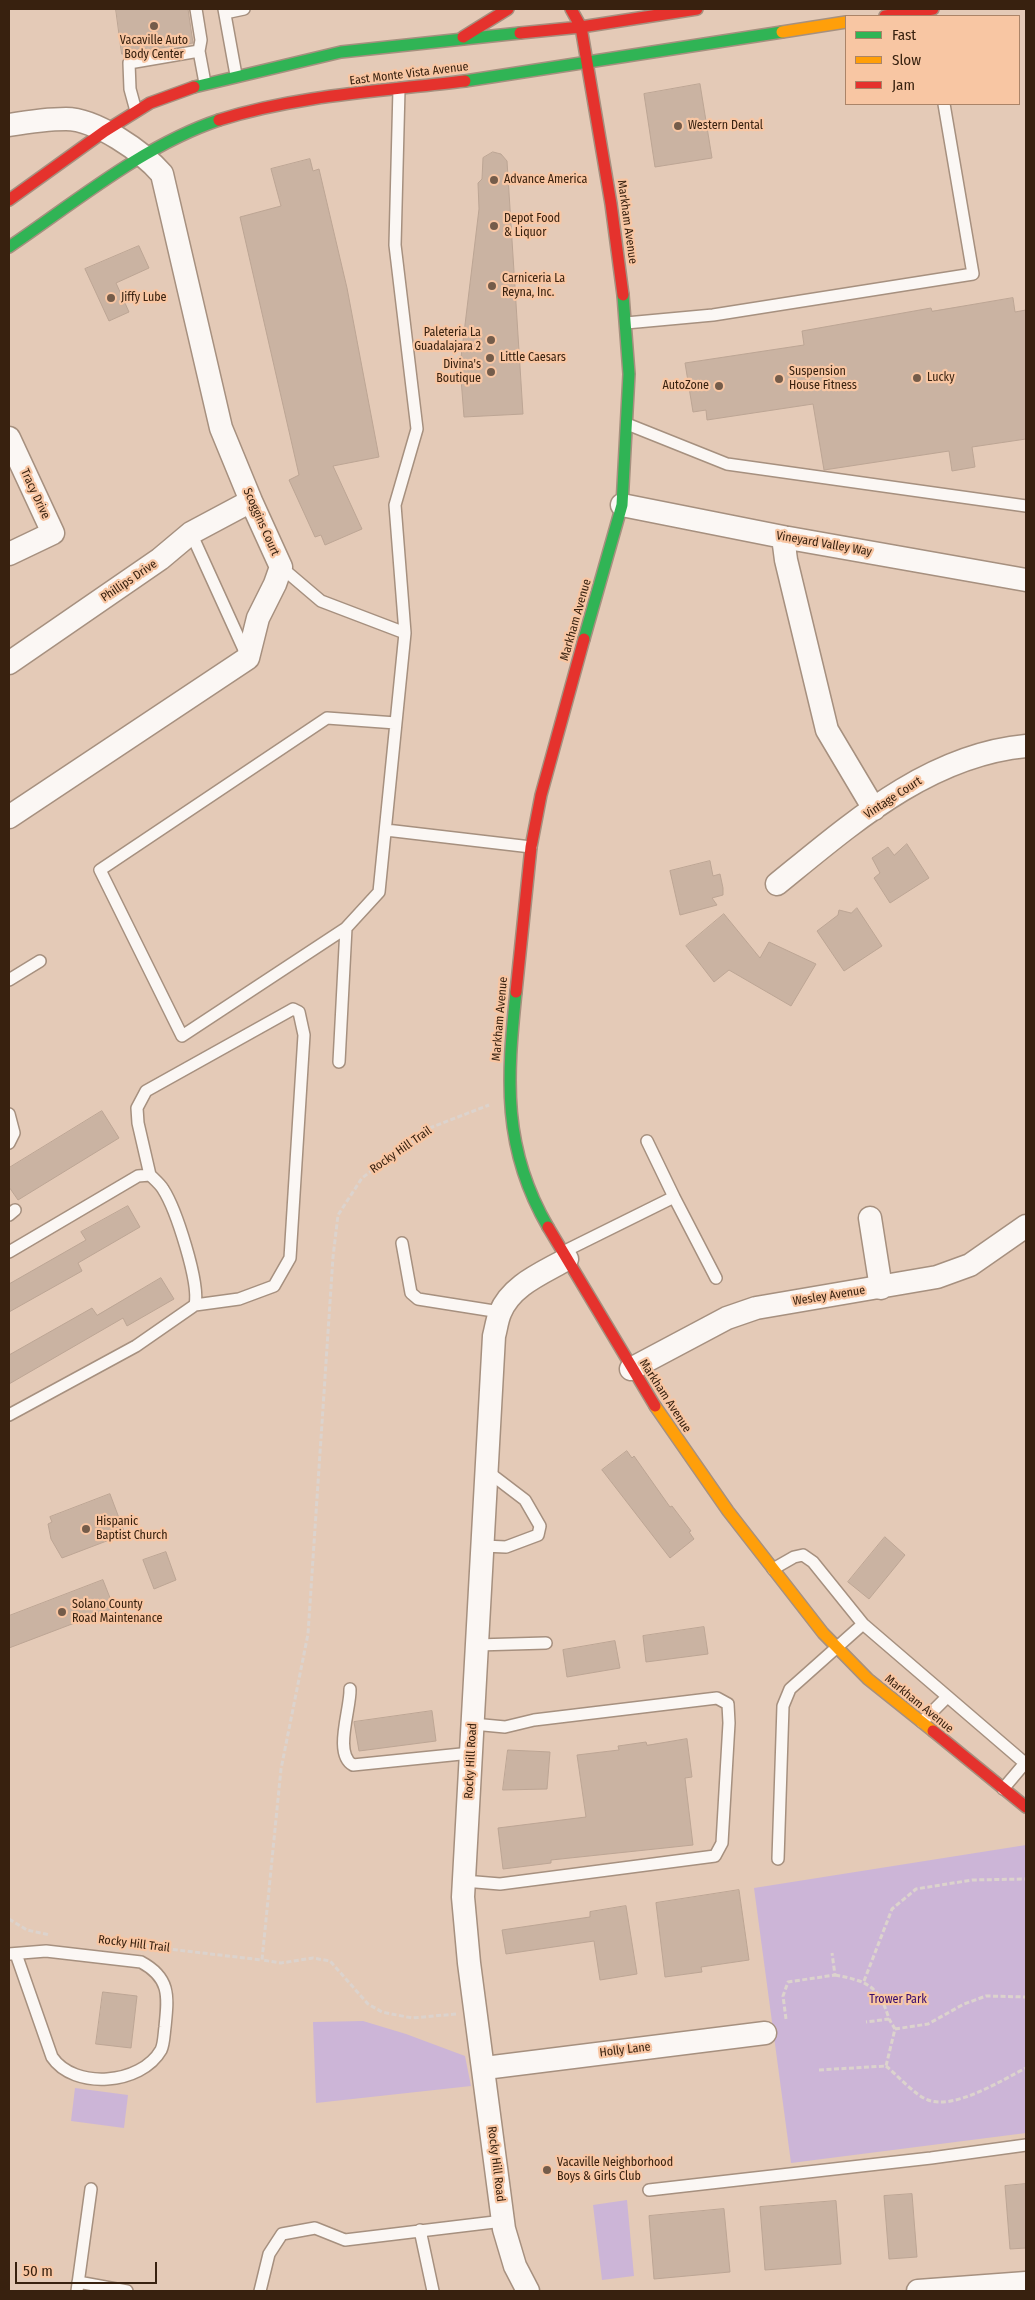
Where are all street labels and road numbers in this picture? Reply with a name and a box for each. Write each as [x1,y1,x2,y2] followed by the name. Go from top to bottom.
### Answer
[349,60,469,88] street label: East Monte Vista Avenue
[614,179,640,265] street label: Markham Avenue
[17,467,53,521] street label: Tracy Drive
[240,486,282,558] street label: Scoggins Court
[775,528,873,560] street label: Vineyard Valley Way
[98,557,160,605] street label: Phillips Drive
[557,577,595,663] street label: Markham Avenue
[861,774,925,822] street label: Vintage Court
[489,976,511,1062] street label: Markham Avenue
[367,1123,435,1177] street label: Rocky Hill Trail
[792,1283,866,1309] street label: Wesley Avenue
[636,1357,694,1435] street label: Markham Avenue
[882,1672,956,1736] street label: Markham Avenue
[462,1723,480,1799] street label: Rocky Hill Road
[97,1932,171,1956] street label: Rocky Hill Trail
[599,2040,651,2060] street label: Holly Lane
[484,2125,508,2203] street label: Rocky Hill Road

